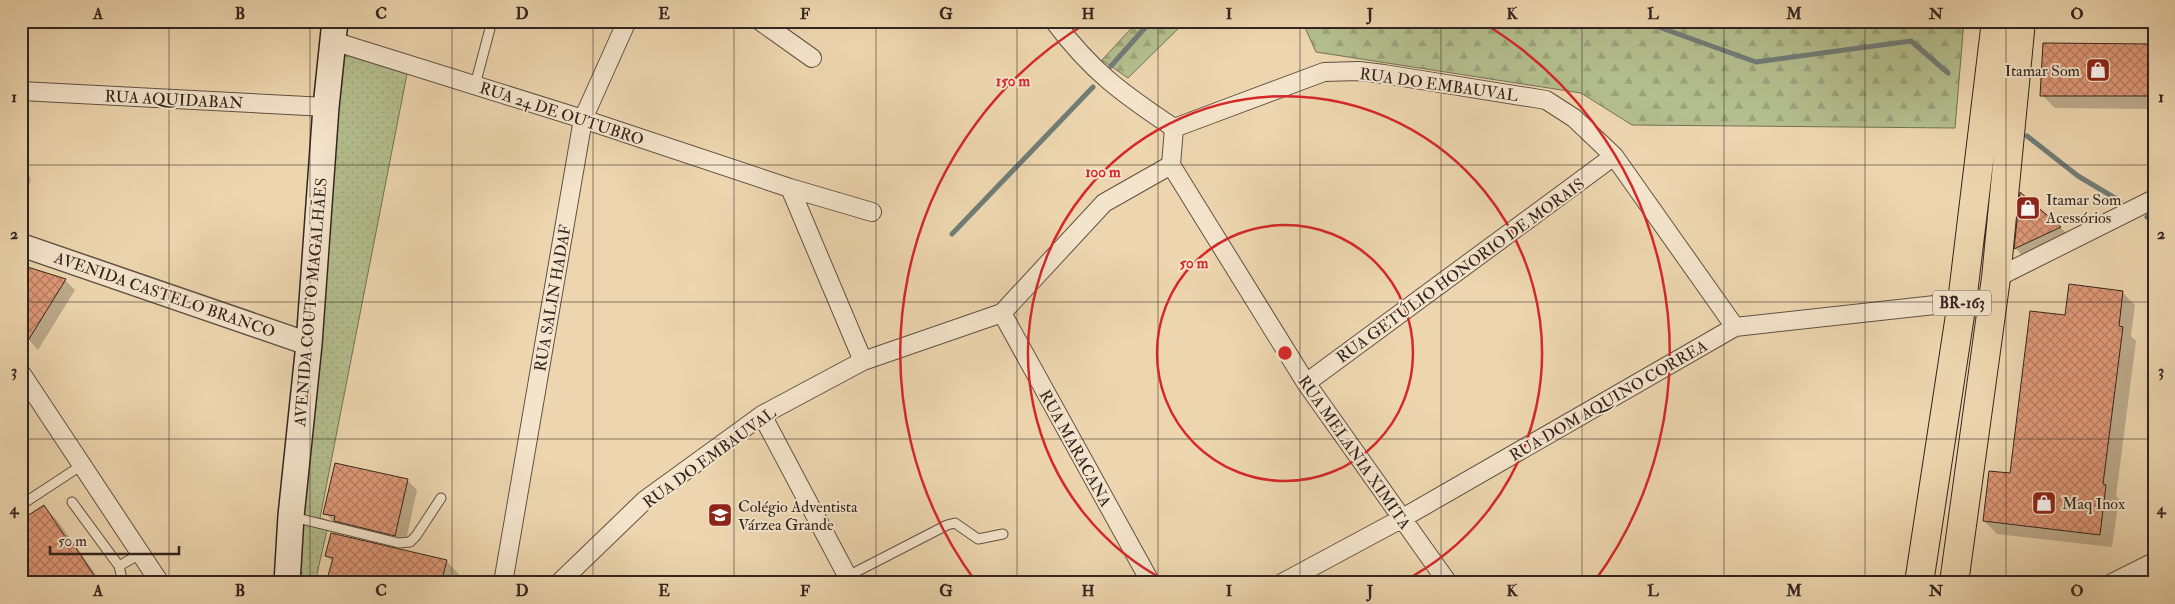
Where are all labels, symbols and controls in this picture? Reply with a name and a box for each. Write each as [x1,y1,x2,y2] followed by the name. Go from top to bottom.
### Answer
[92,4,104,24] text: A
[235,4,245,24] text: B
[375,4,387,24] text: C
[515,4,529,24] text: D
[658,4,670,24] text: E
[800,4,810,24] text: F
[939,4,953,24] text: G
[1081,4,1095,24] text: H
[1226,4,1233,24] text: I
[1366,4,1374,25] text: J
[1506,4,1518,24] text: K
[1647,4,1659,24] text: L
[1785,4,1802,24] text: M
[1928,4,1944,24] text: N
[2070,4,2084,24] text: O
[2085,57,2111,83] shop icon: Itamar Som
[2005,61,2081,81] place label: Itamar Som
[1358,64,1520,106] street label: RUA DO EMBAUVAL
[996,72,1030,91] text: 150 m
[477,78,646,150] street label: RUA 24 DE OUTUBRO
[104,86,244,114] street label: RUA AQUIDABAN
[11,87,17,107] text: 1
[2158,87,2164,107] text: 1
[1085,163,1121,182] text: 100 m
[1332,173,1589,368] street label: RUA GETÚLIO HONORIO DE MORAIS
[290,177,332,428] street label: AVENIDA COUTO MAGALHÃES
[2045,190,2122,228] place label: Itamar Som Acessórios
[2015,195,2041,221] shop icon: Itamar Som Acessórios
[530,223,576,373] street label: RUA SALIN HADAF
[10,224,18,244] text: 2
[2157,224,2165,244] text: 2
[51,247,278,342] street label: AVENIDA CASTELO BRANCO
[1180,254,1209,273] text: 50 m
[1933,290,1991,316] road number: BR-163
[1506,336,1711,466] street label: RUA DOM AQUINO CORREA
[1276,344,1294,362] centre of rings
[11,361,17,381] text: 3
[2158,361,2164,381] text: 3
[1293,372,1415,533] street label: RUA MELANIA XIMITA
[1035,387,1116,510] street label: RUA MARACANA
[639,403,780,513] street label: RUA DO EMBAUVAL
[2031,490,2057,516] shop icon: Maq Inox
[2062,494,2125,514] place label: Maq Inox
[738,497,858,535] place label: Colégio Adventista Várzea Grande
[9,499,20,519] text: 4
[2156,499,2167,519] text: 4
[707,502,733,528] school or university icon: Colégio Adventista Várzea Grande
[50,524,179,556] scale bar
[58,532,87,551] text: 50 m
[92,581,104,601] text: A
[235,581,245,601] text: B
[375,581,387,601] text: C
[515,581,529,601] text: D
[658,581,670,601] text: E
[800,581,810,601] text: F
[939,581,953,601] text: G
[1081,581,1095,601] text: H
[1226,581,1233,601] text: I
[1366,581,1374,602] text: J
[1506,581,1518,601] text: K
[1647,581,1659,601] text: L
[1785,581,1802,601] text: M
[1928,581,1944,601] text: N
[2070,581,2084,601] text: O

